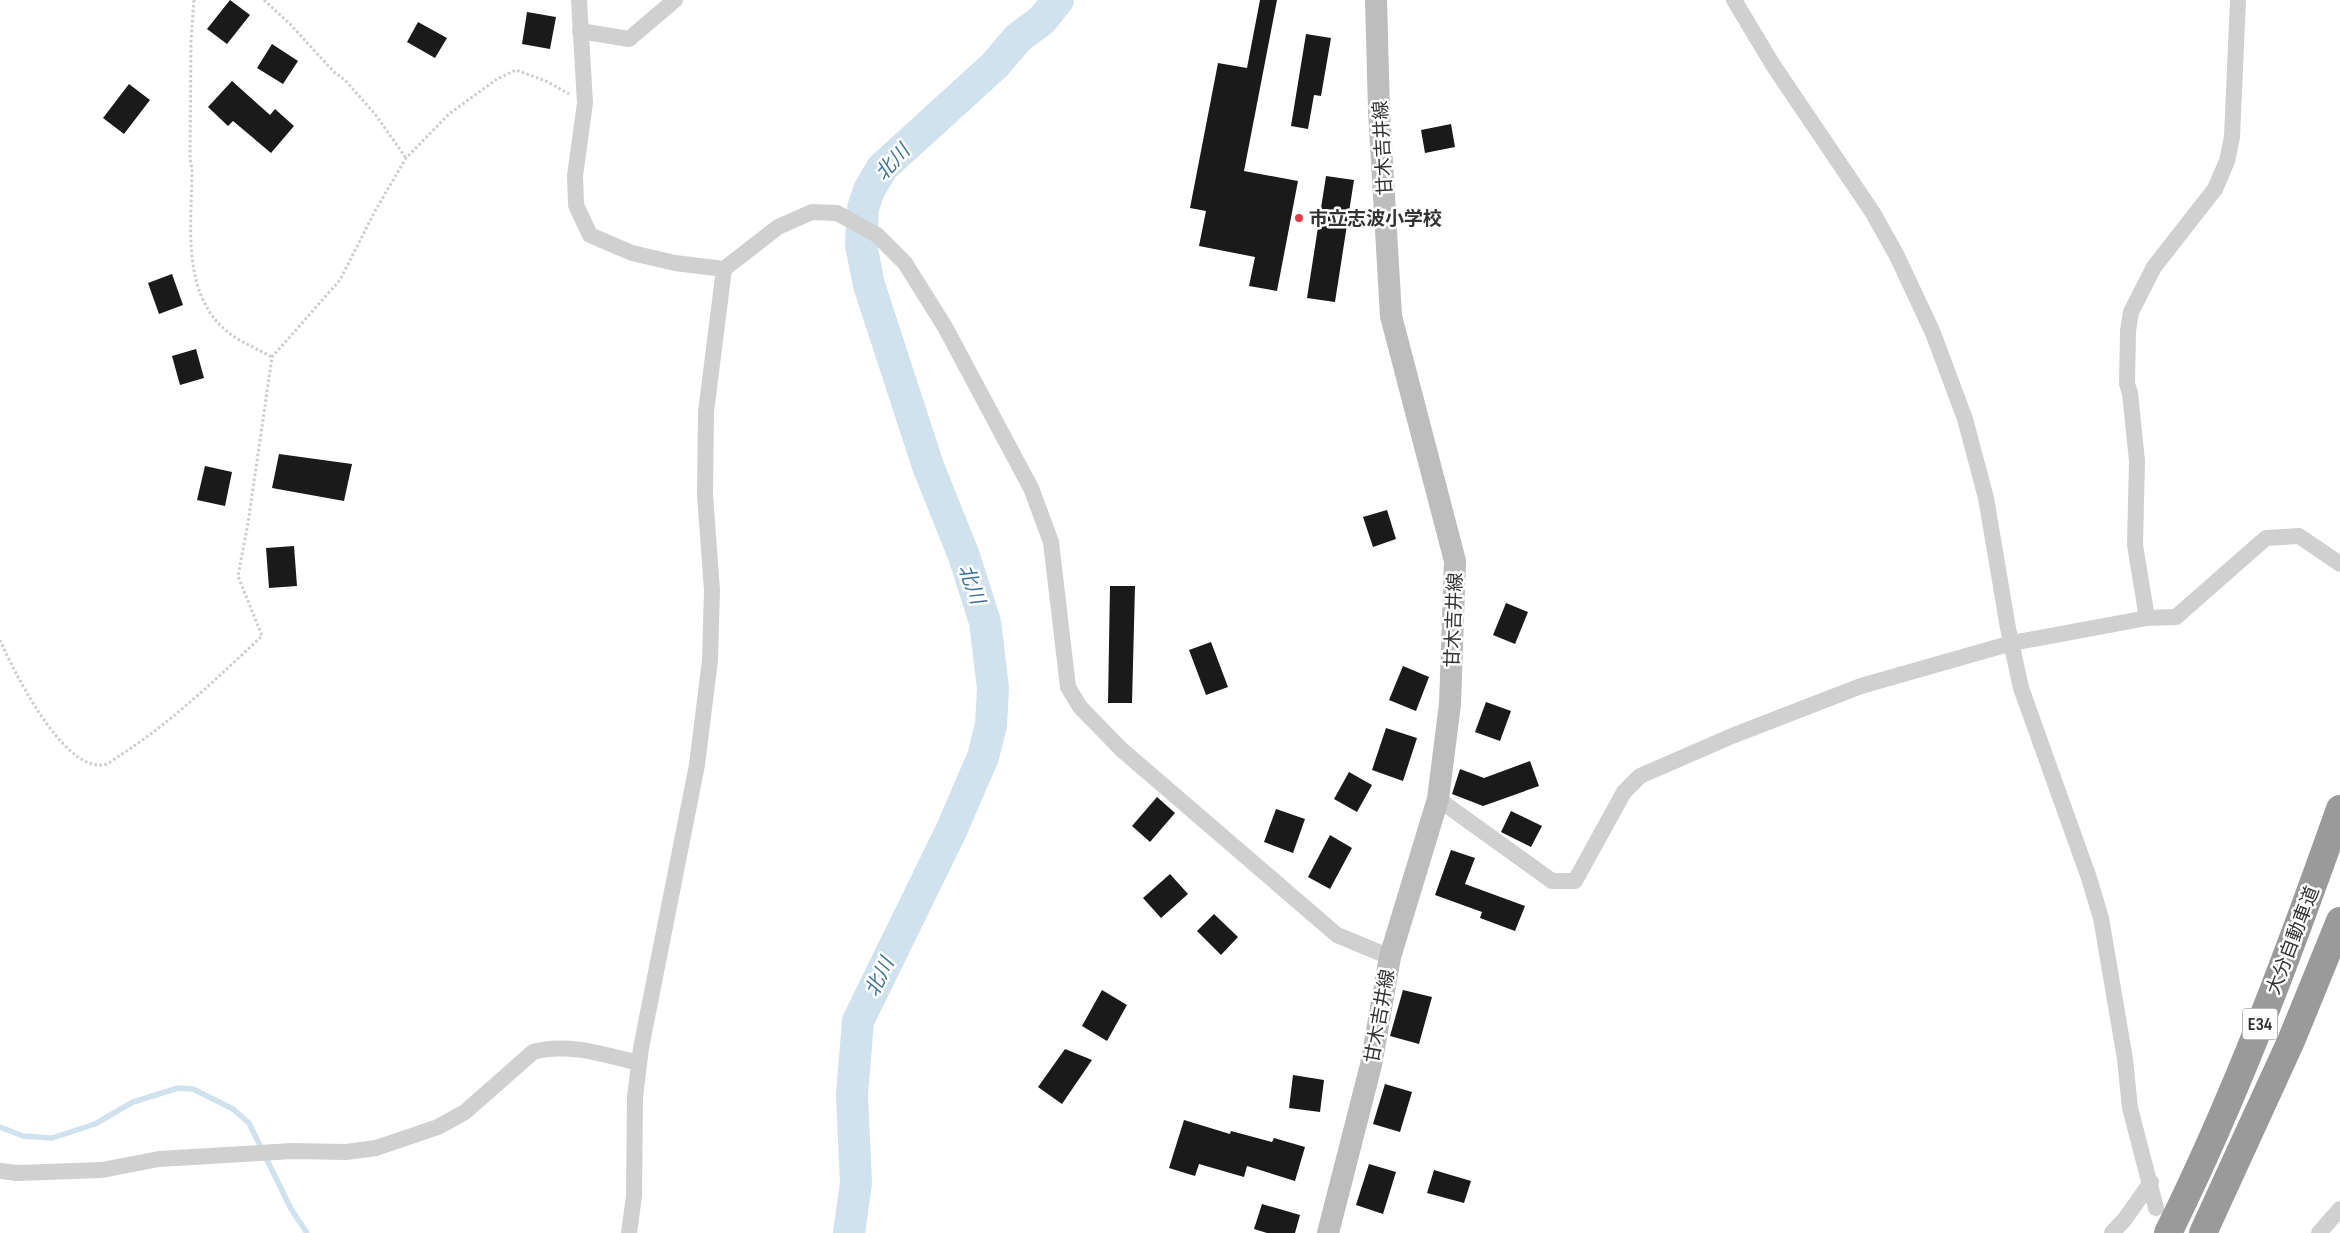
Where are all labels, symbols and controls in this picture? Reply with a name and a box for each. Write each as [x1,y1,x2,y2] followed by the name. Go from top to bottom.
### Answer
[1370,100,1397,196] street label: 甘木吉井線
[870,138,916,186] water label: 北川
[1309,208,1442,231] place label: 市立志波小学校
[1293,212,1305,224] marker: 市立志波小学校
[953,561,990,609] water label: 北川
[1441,572,1468,668] street label: 甘木吉井線
[2262,883,2325,998] street label: 大分自動車道
[860,952,900,1001] water label: 北川
[1361,967,1400,1065] street label: 甘木吉井線
[2242,1009,2278,1040] road number: E34

